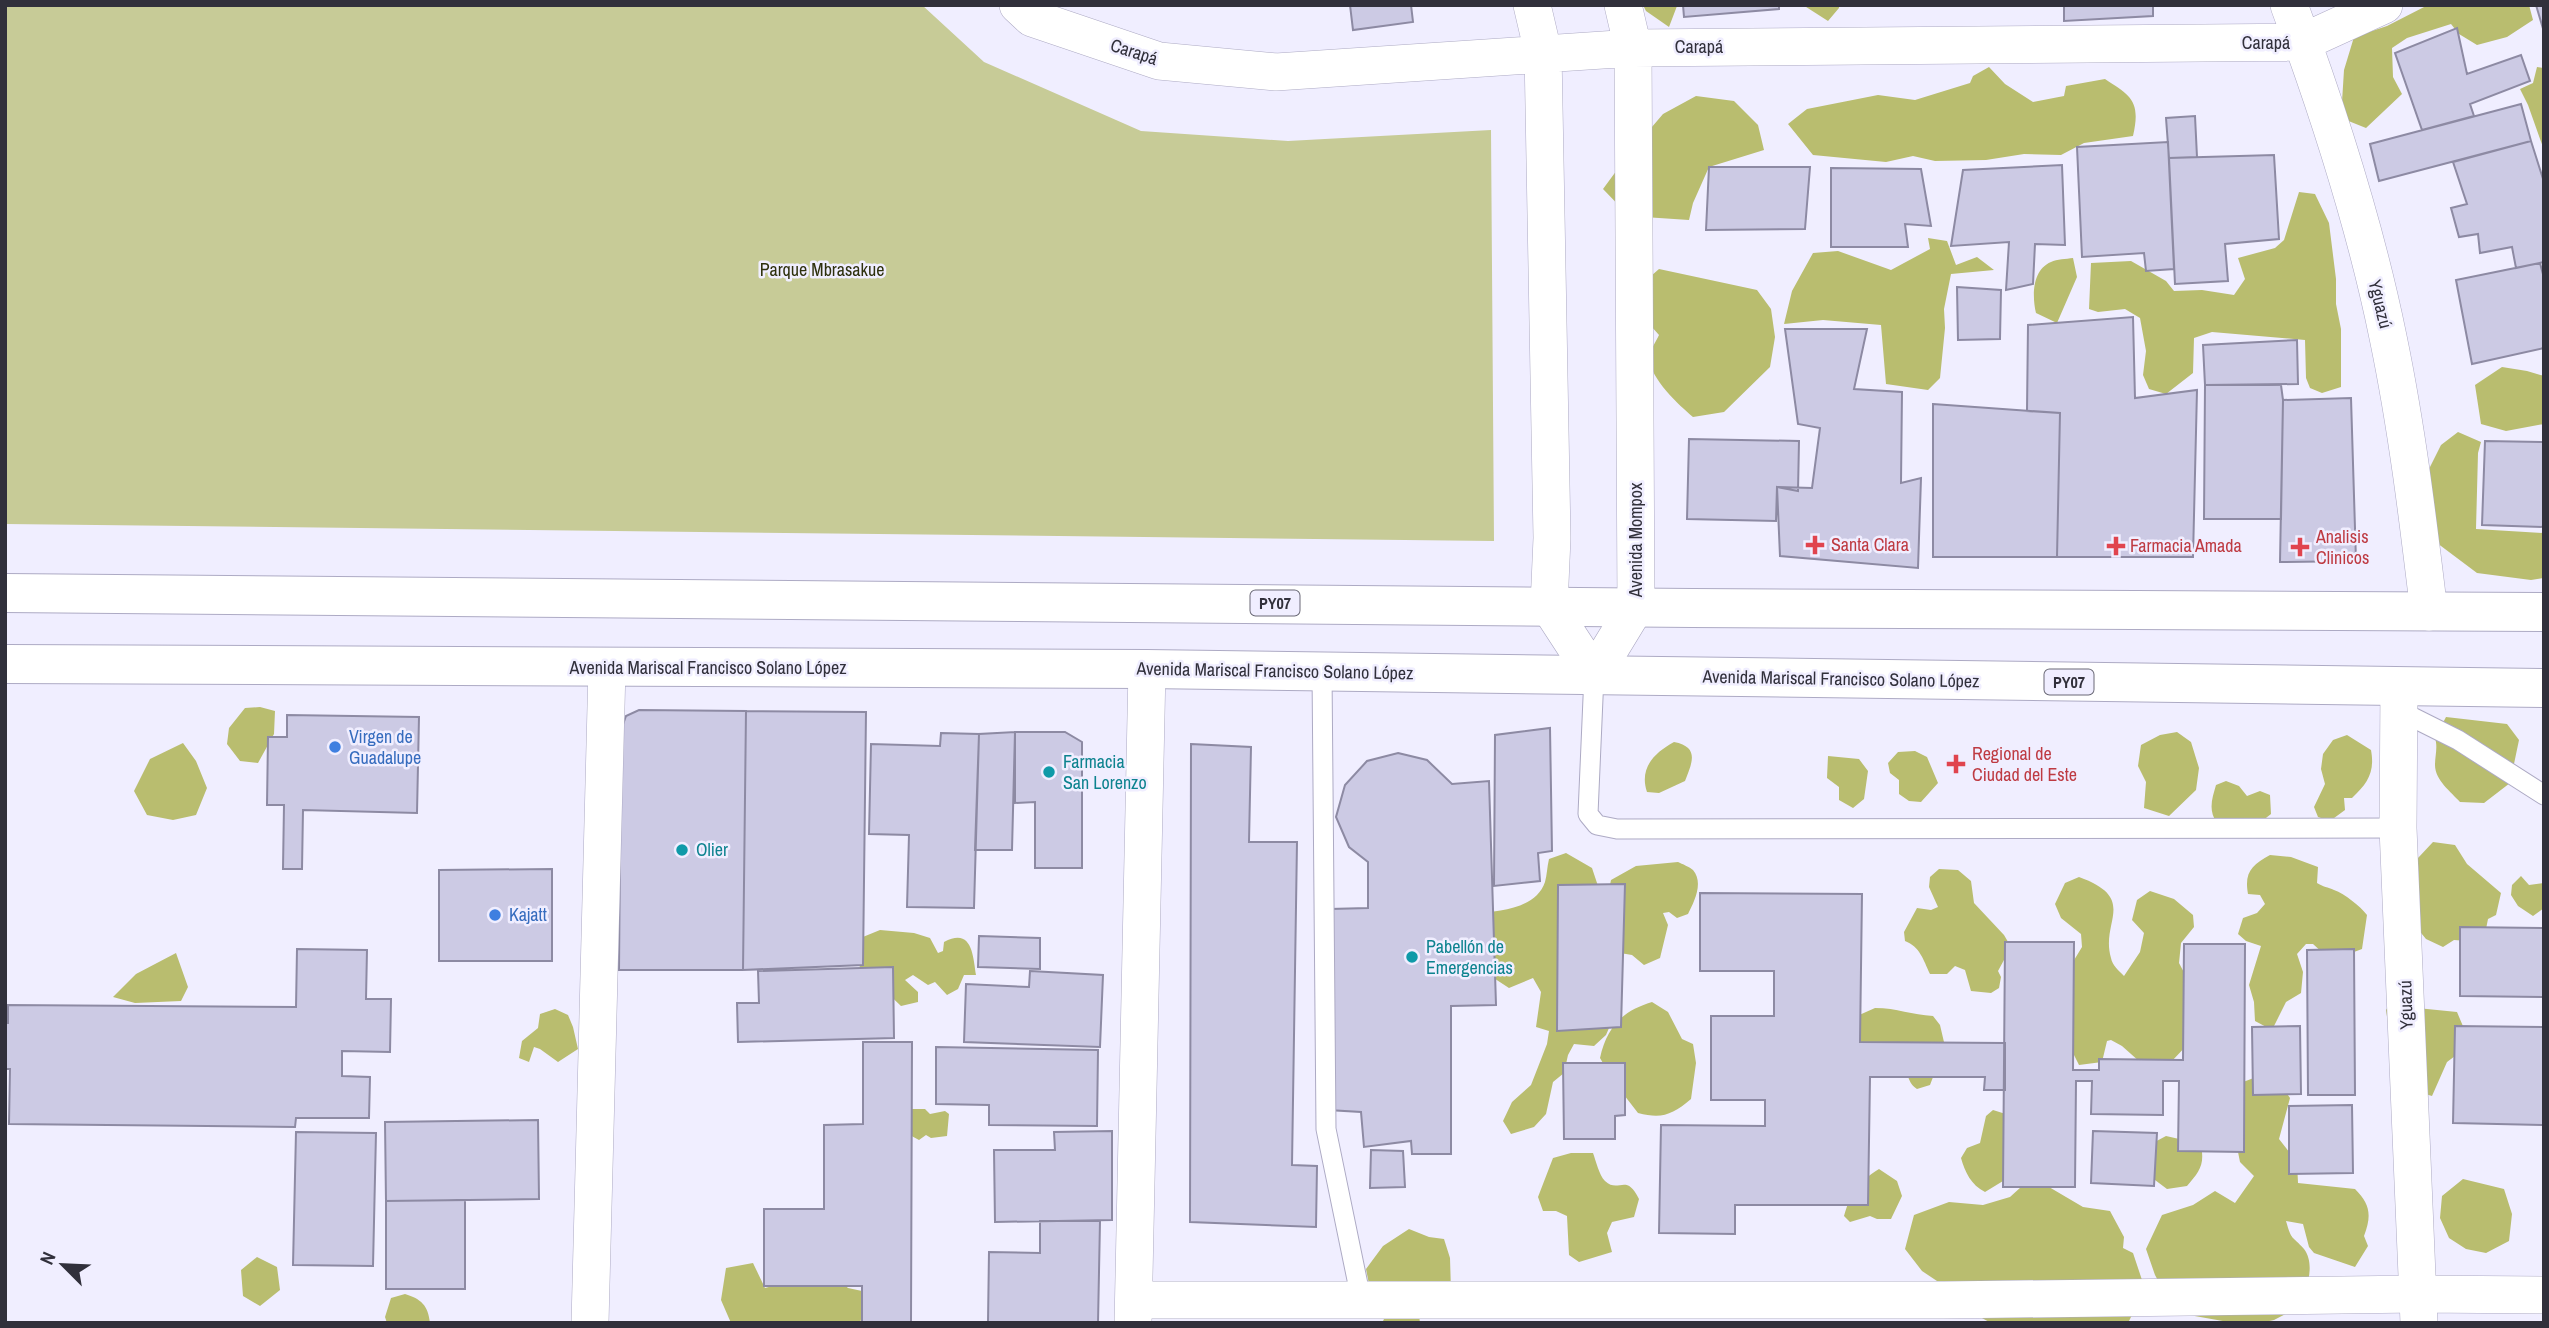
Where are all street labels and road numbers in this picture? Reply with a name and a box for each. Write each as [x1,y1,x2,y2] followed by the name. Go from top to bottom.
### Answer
[2242,30,2290,55] street label: Carapá
[1107,32,1161,71] street label: Carapá
[1675,34,1723,59] street label: Carapá
[2362,277,2399,331] street label: Yguazú
[1623,482,1648,598] street label: Avenida Mompox
[1250,590,1300,616] road number: PY07
[568,655,847,680] street label: Avenida Mariscal Francisco Solano López
[1135,656,1414,685] street label: Avenida Mariscal Francisco Solano López
[1701,664,1980,693] street label: Avenida Mariscal Francisco Solano López
[2044,670,2094,694] road number: PY07
[2392,980,2419,1030] street label: Yguazú

